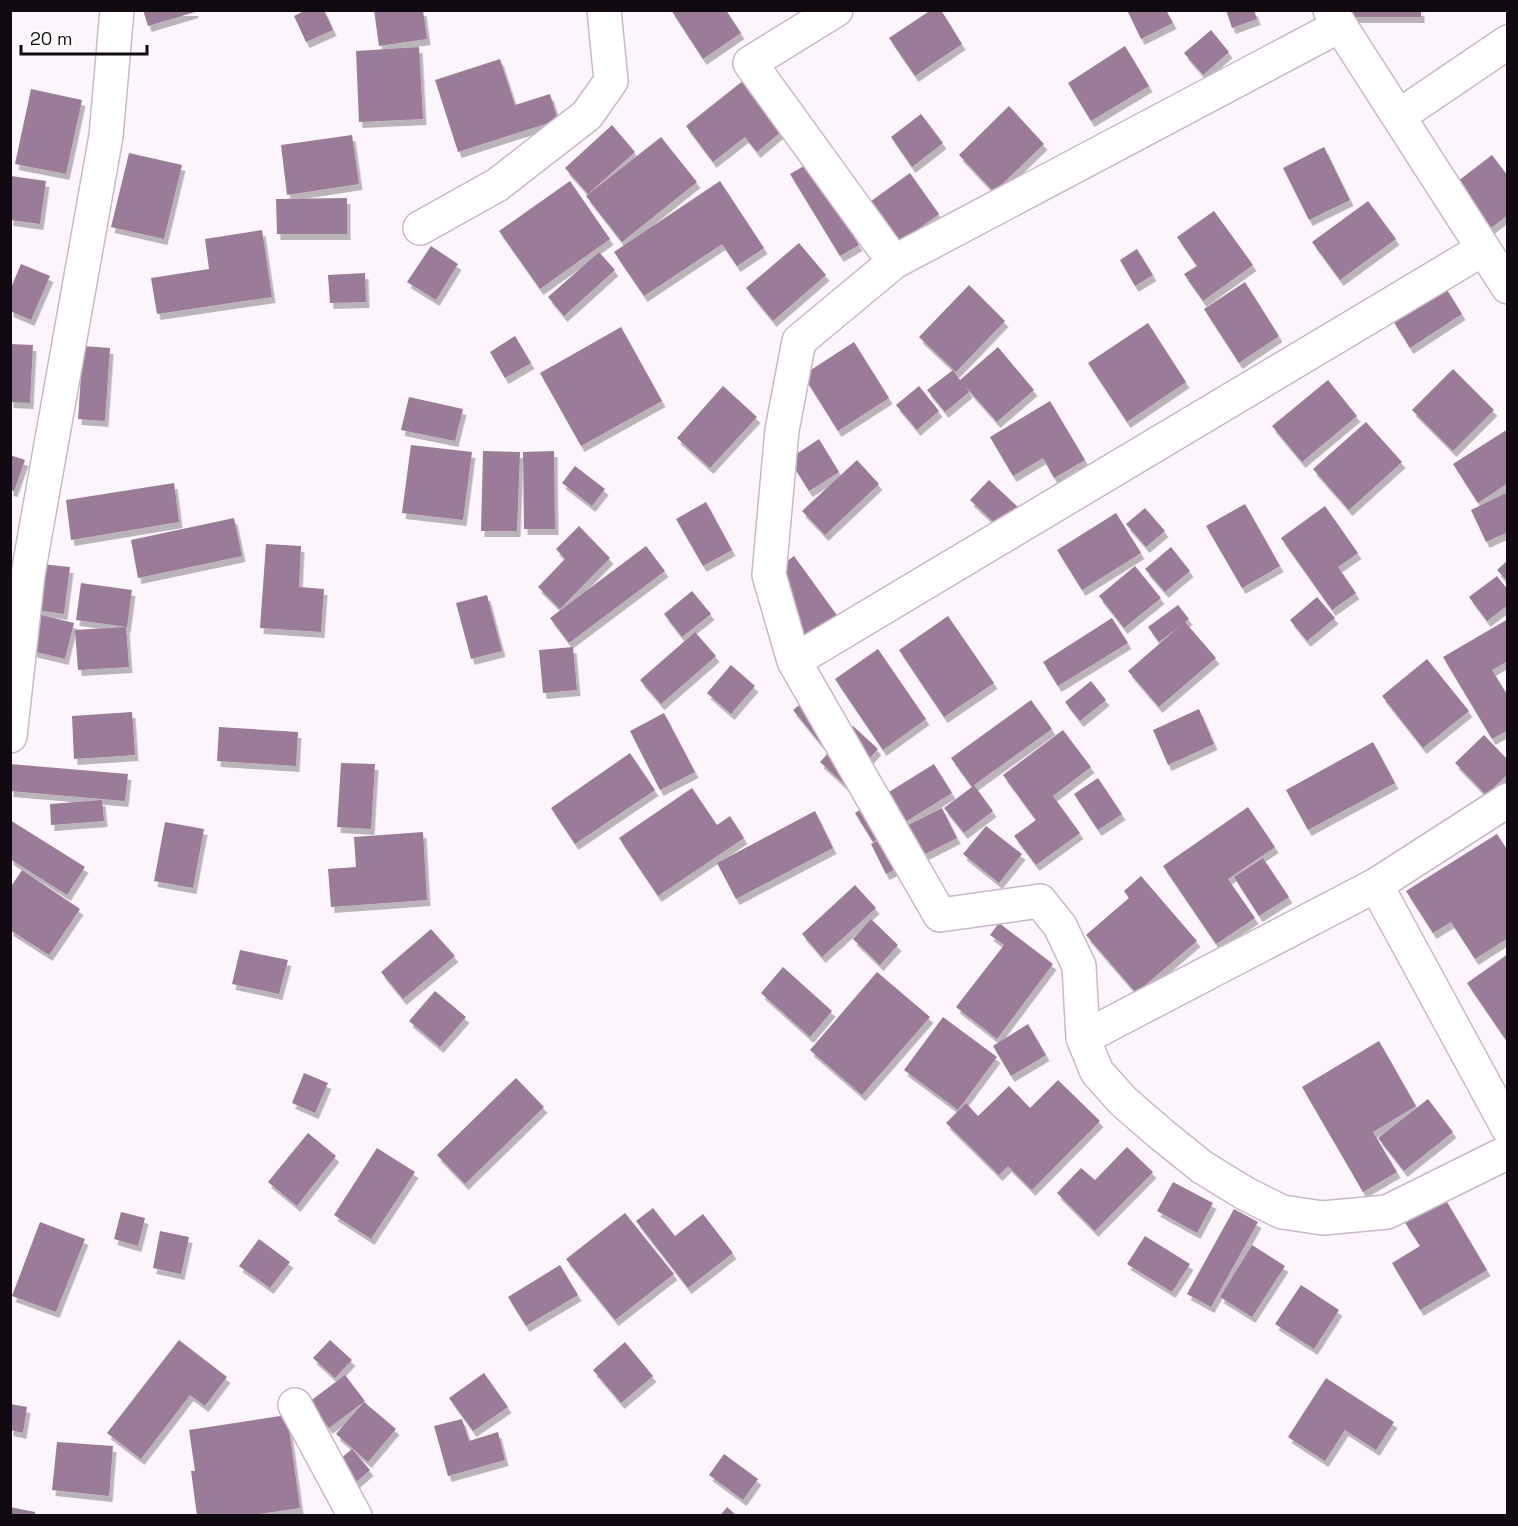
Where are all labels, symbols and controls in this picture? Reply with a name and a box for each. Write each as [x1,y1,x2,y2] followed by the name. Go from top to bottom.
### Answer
[21,18,147,56] scale bar
[30,27,73,50] text: 20 m

